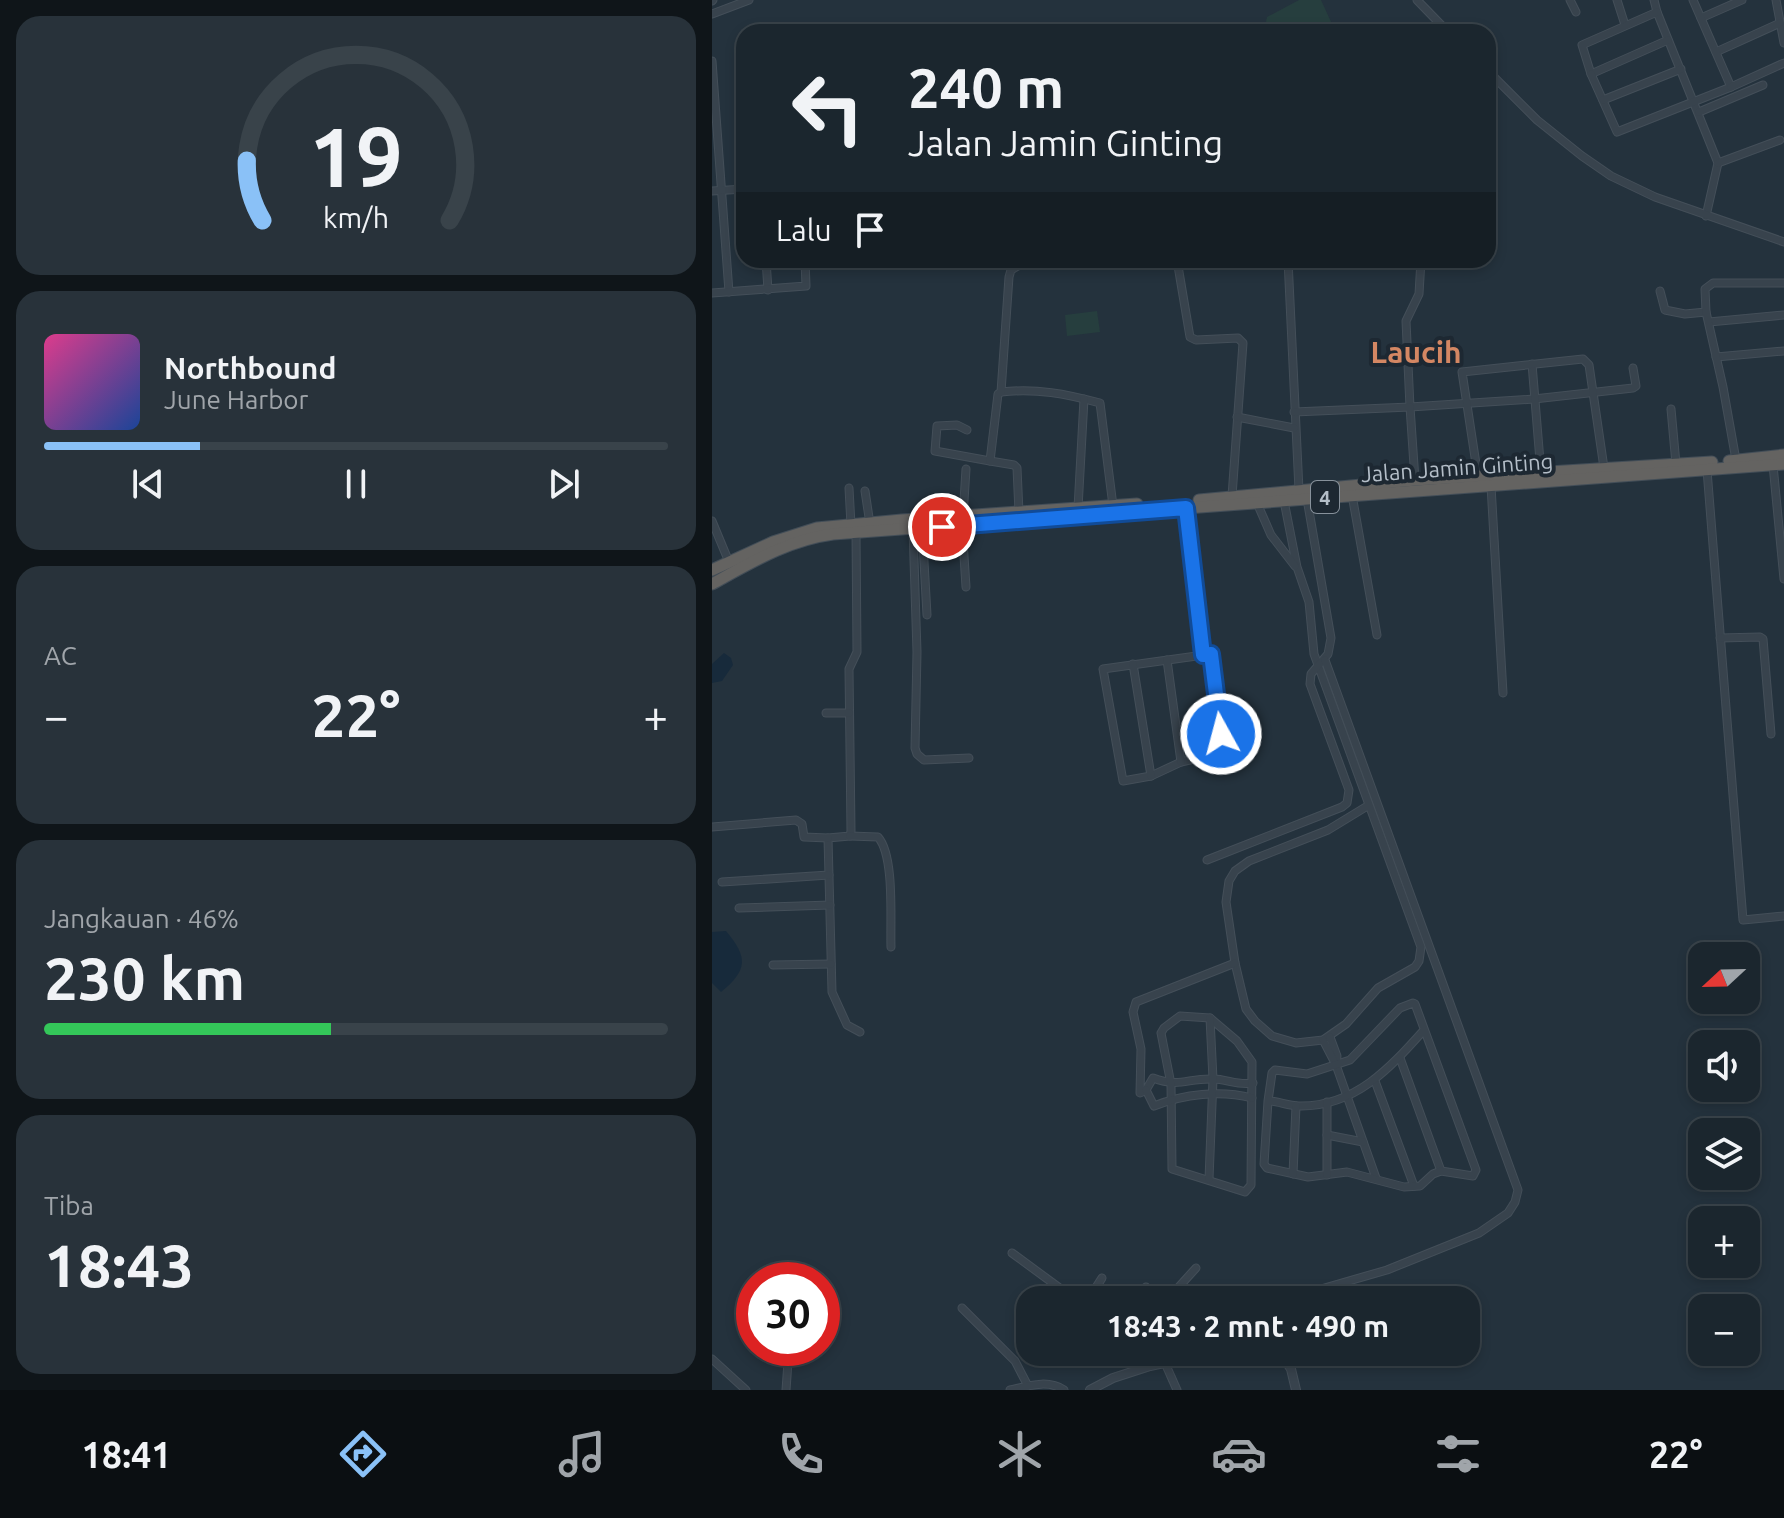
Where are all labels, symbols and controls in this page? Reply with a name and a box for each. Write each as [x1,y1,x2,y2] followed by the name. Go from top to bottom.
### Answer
[776,56,880,160] icon: left
[908,56,1064,119] text: 240 m
[309,109,403,203] text: 19
[908,122,1223,163] text: Jalan Jamin Ginting
[323,202,389,234] text: km/h
[848,208,892,252] icon: arrive
[776,213,832,247] text: Lalu
[1370,335,1462,369] district label: Laucih
[164,351,336,385] text: Northbound
[164,385,308,414] text: June Harbor
[1360,448,1554,486] street label: Jalan Jamin Ginting
[126,462,170,506] icon: previous
[334,462,378,506] icon: pause
[542,462,586,506] icon: next
[1311,481,1339,513] road number: 4
[908,493,976,561] pin
[920,505,964,549] icon: arrive
[44,641,77,670] text: AC
[312,681,400,748] text: 22°
[44,691,69,740] text: −
[643,691,668,740] text: +
[1179,692,1263,776] position arrow
[44,904,239,933] text: Jangkauan · 46%
[1688,942,1760,1014] north arrow
[1688,942,1760,1366] map controls
[44,944,245,1011] text: 230 km
[1688,1030,1760,1102] button: sound
[1688,1118,1760,1190] button: layers
[44,1191,94,1220] text: Tiba
[1688,1206,1760,1278] button: +
[44,1231,194,1298] text: 18:43
[736,1262,840,1366] speed limit sign: 30
[1688,1294,1760,1366] button: −
[1107,1309,1389,1343] text: 18:43 · 2 mnt · 490 m
[335,1426,391,1482] icon: directions
[554,1426,610,1482] icon: music
[773,1426,829,1482] icon: phone
[992,1426,1048,1482] icon: climate
[1211,1426,1267,1482] icon: car
[1430,1426,1486,1482] icon: filters
[82,1434,172,1475] text: 18:41
[1649,1434,1702,1475] text: 22°

